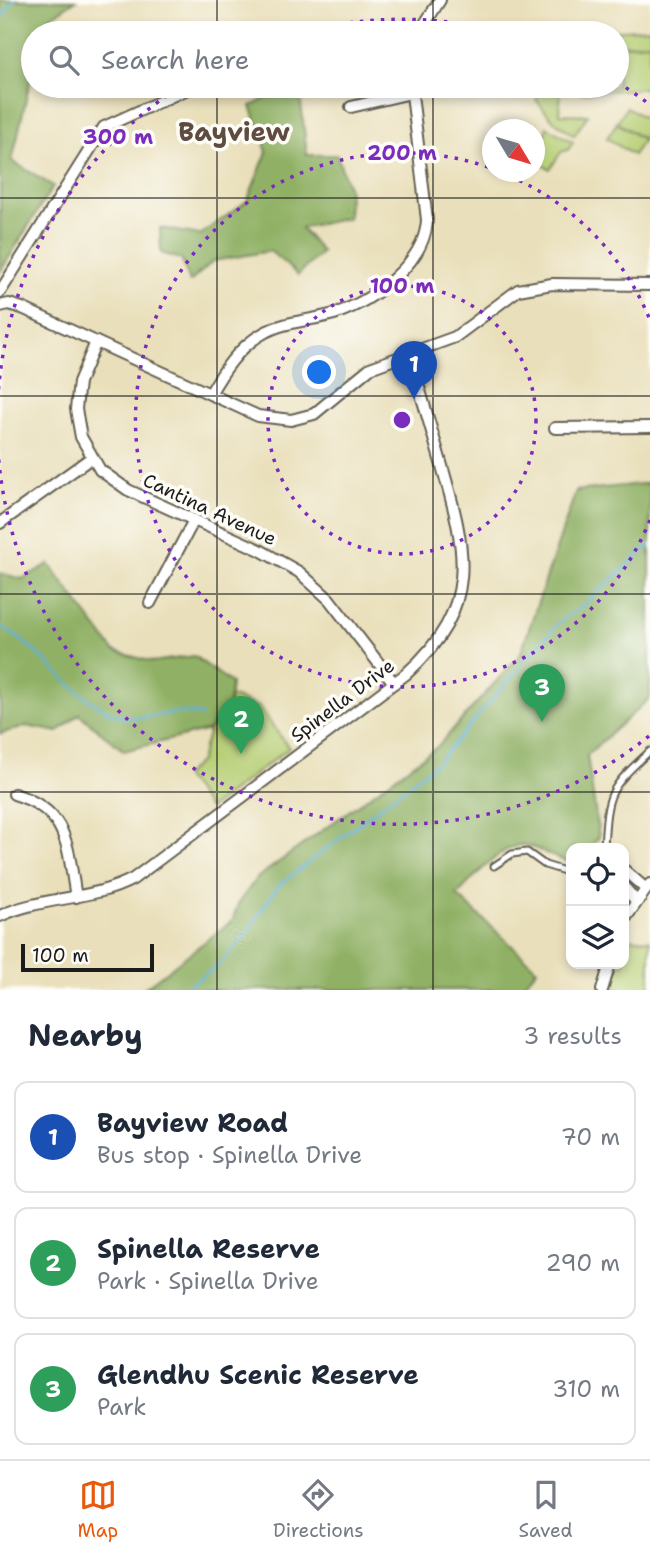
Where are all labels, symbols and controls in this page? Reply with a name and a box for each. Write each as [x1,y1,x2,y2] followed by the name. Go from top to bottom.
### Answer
[21,21,629,98] search box
[45,41,83,79] icon: search
[101,42,250,77] text: Search here
[178,114,290,149] district label: Bayview
[482,119,545,182] north arrow
[83,123,153,151] text: 300 m
[367,139,437,167] text: 200 m
[370,272,434,300] text: 100 m
[391,341,437,399] pin: 1
[302,355,336,389] your location
[390,408,414,432] centre of rings
[139,468,281,551] street label: Cantina Avenue
[285,653,399,748] street label: Spinella Drive
[519,664,565,722] pin: 3
[218,696,264,754] pin: 2
[566,843,629,969] map controls
[566,843,629,906] button: locate
[566,906,629,969] button: layers
[21,941,154,973] scale bar
[32,943,89,968] text: 100 m
[28,1015,143,1056] text: Nearby
[523,1021,622,1051] text: 3 results
[97,1105,288,1140] text: Bayview Road
[48,1122,58,1152] text: 1
[561,1122,620,1152] text: 70 m
[97,1140,362,1170] text: Bus stop · Spinella Drive
[97,1231,320,1266] text: Spinella Reserve
[45,1248,61,1278] text: 2
[546,1248,620,1278] text: 290 m
[97,1266,319,1296] text: Park · Spinella Drive
[97,1357,419,1392] text: Glendhu Scenic Reserve
[45,1374,61,1404] text: 3
[552,1374,620,1404] text: 310 m
[97,1392,146,1422] text: Park
[77,1476,118,1543] tab: Map
[273,1476,364,1543] tab: Directions
[519,1476,573,1543] tab: Saved

